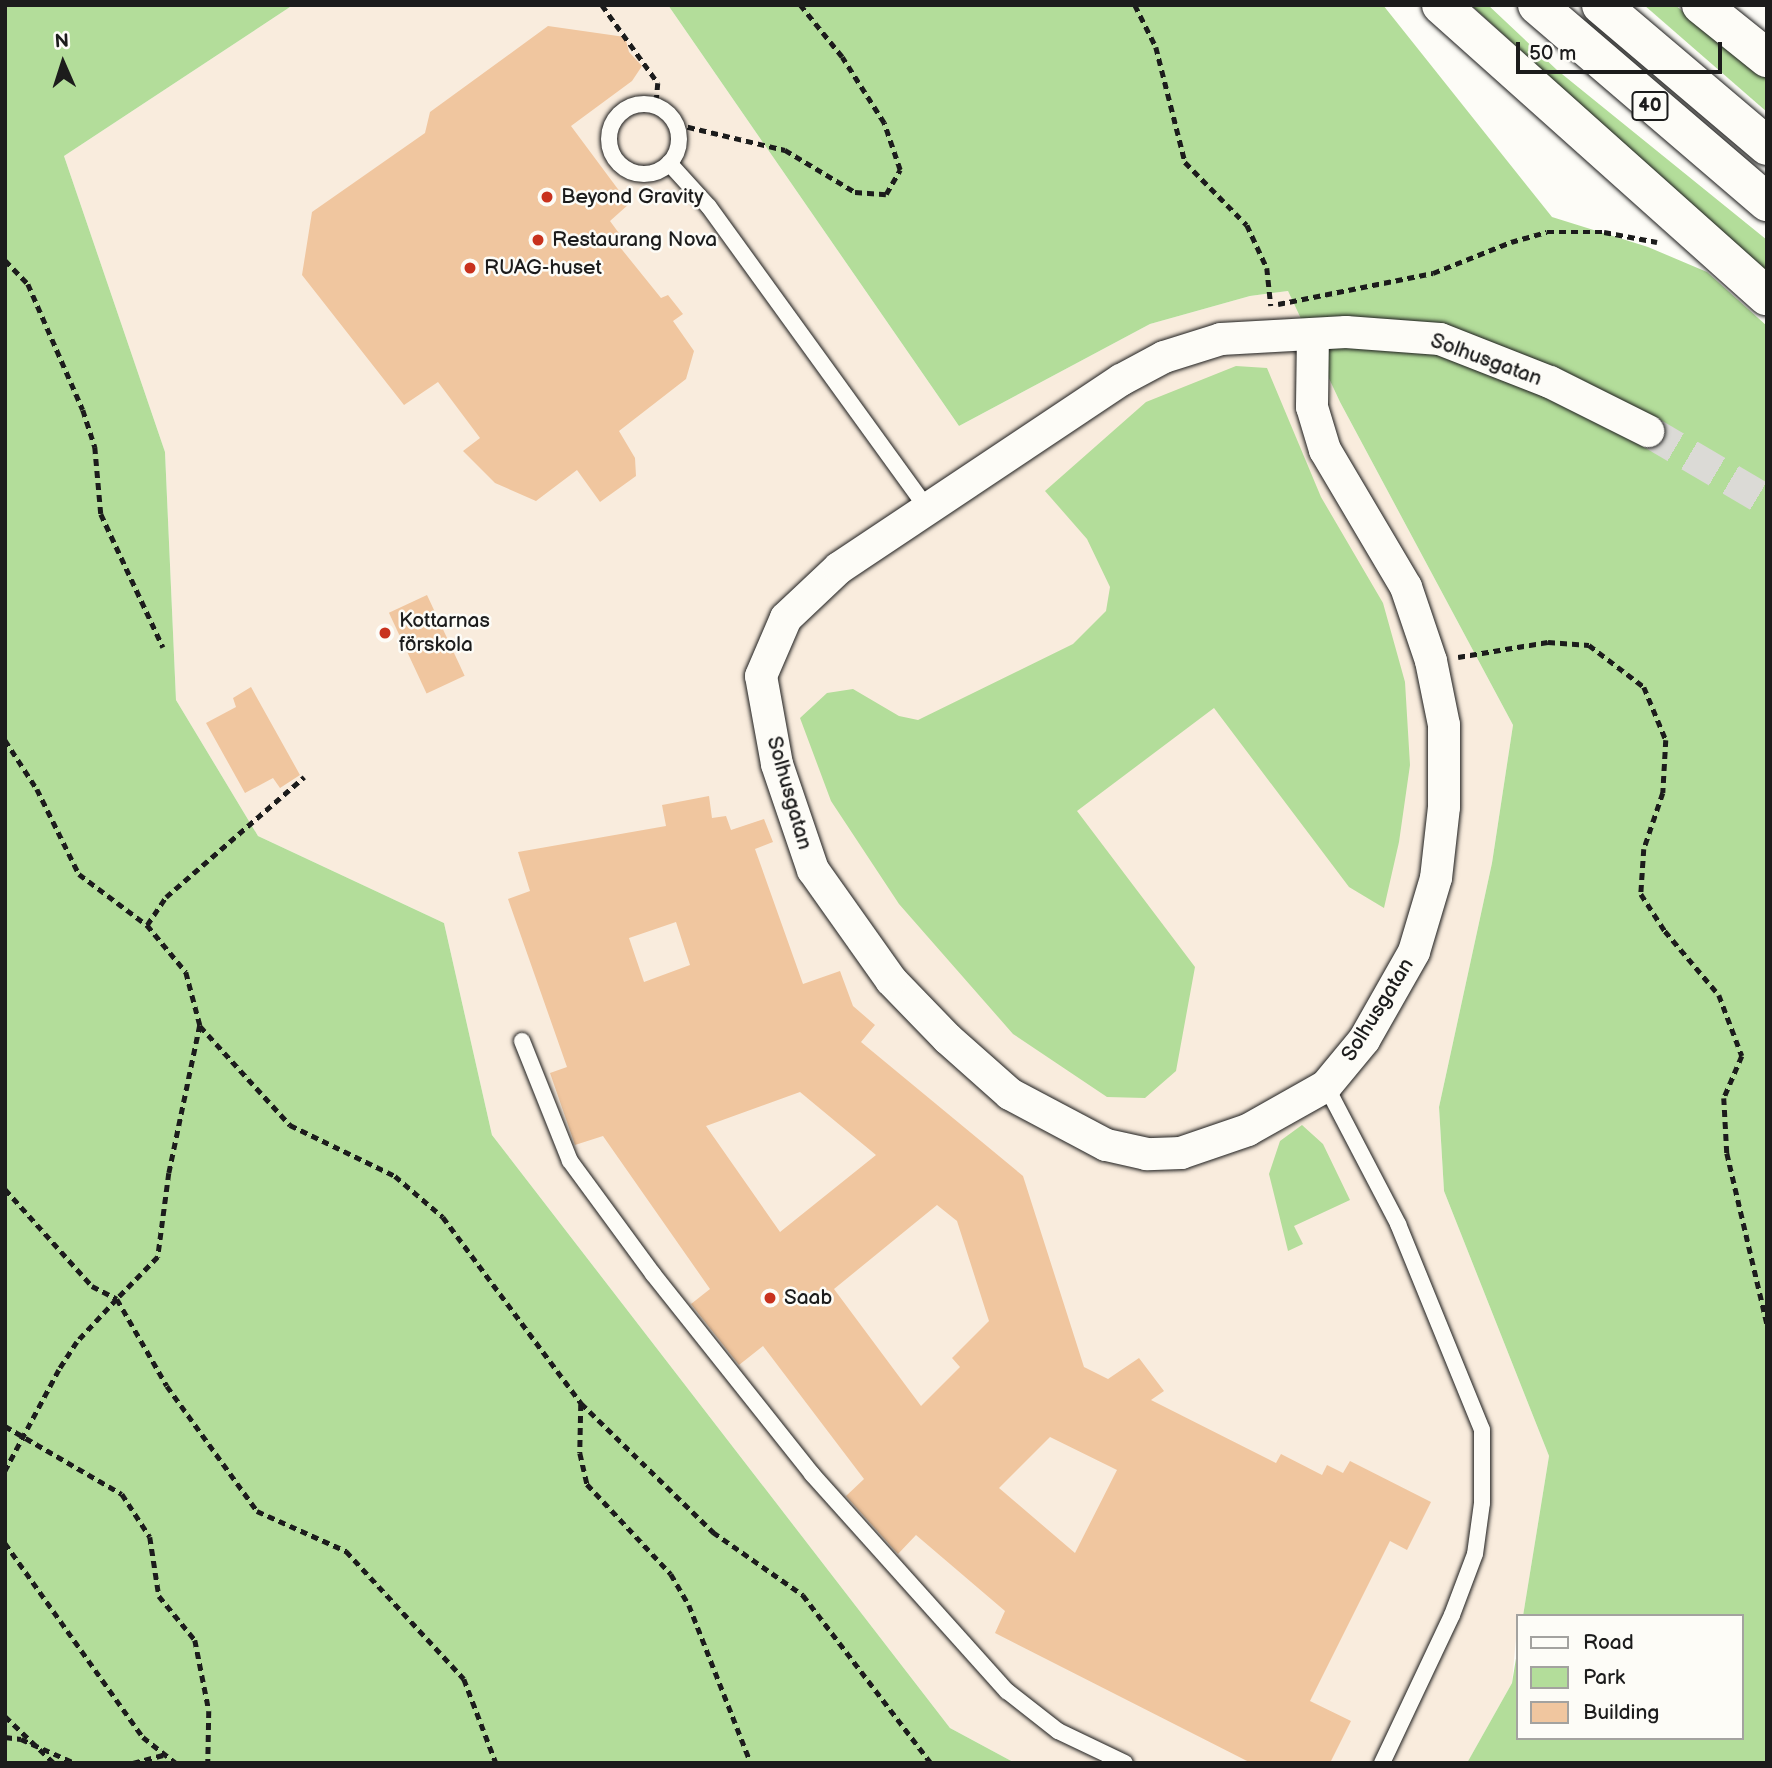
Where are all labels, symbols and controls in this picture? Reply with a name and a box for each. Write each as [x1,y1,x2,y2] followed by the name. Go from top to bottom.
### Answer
[28,28,98,98] north arrow
[1520,28,1726,72] scale bar
[54,30,70,53] text: N
[1529,41,1576,66] text: 50 m
[1631,90,1669,122] road number: 40
[561,184,704,210] place label: Beyond Gravity
[539,189,555,205] marker: Beyond Gravity
[552,227,717,253] place label: Restaurang Nova
[530,232,546,248] marker: Restaurang Nova
[484,255,602,281] place label: RUAG-huset
[462,260,478,276] marker: RUAG-huset
[1427,328,1545,392] street label: Solhusgatan
[399,608,490,658] place label: Kottarnas förskola
[377,625,393,641] marker: Kottarnas förskola
[761,734,817,852] street label: Solhusgatan
[1336,954,1420,1066] street label: Solhusgatan
[784,1285,832,1311] place label: Saab
[762,1290,778,1306] marker: Saab
[1516,1614,1744,1740] legend
[1583,1630,1634,1655] text: Road
[1583,1665,1625,1690] text: Park
[1583,1700,1659,1725] text: Building

